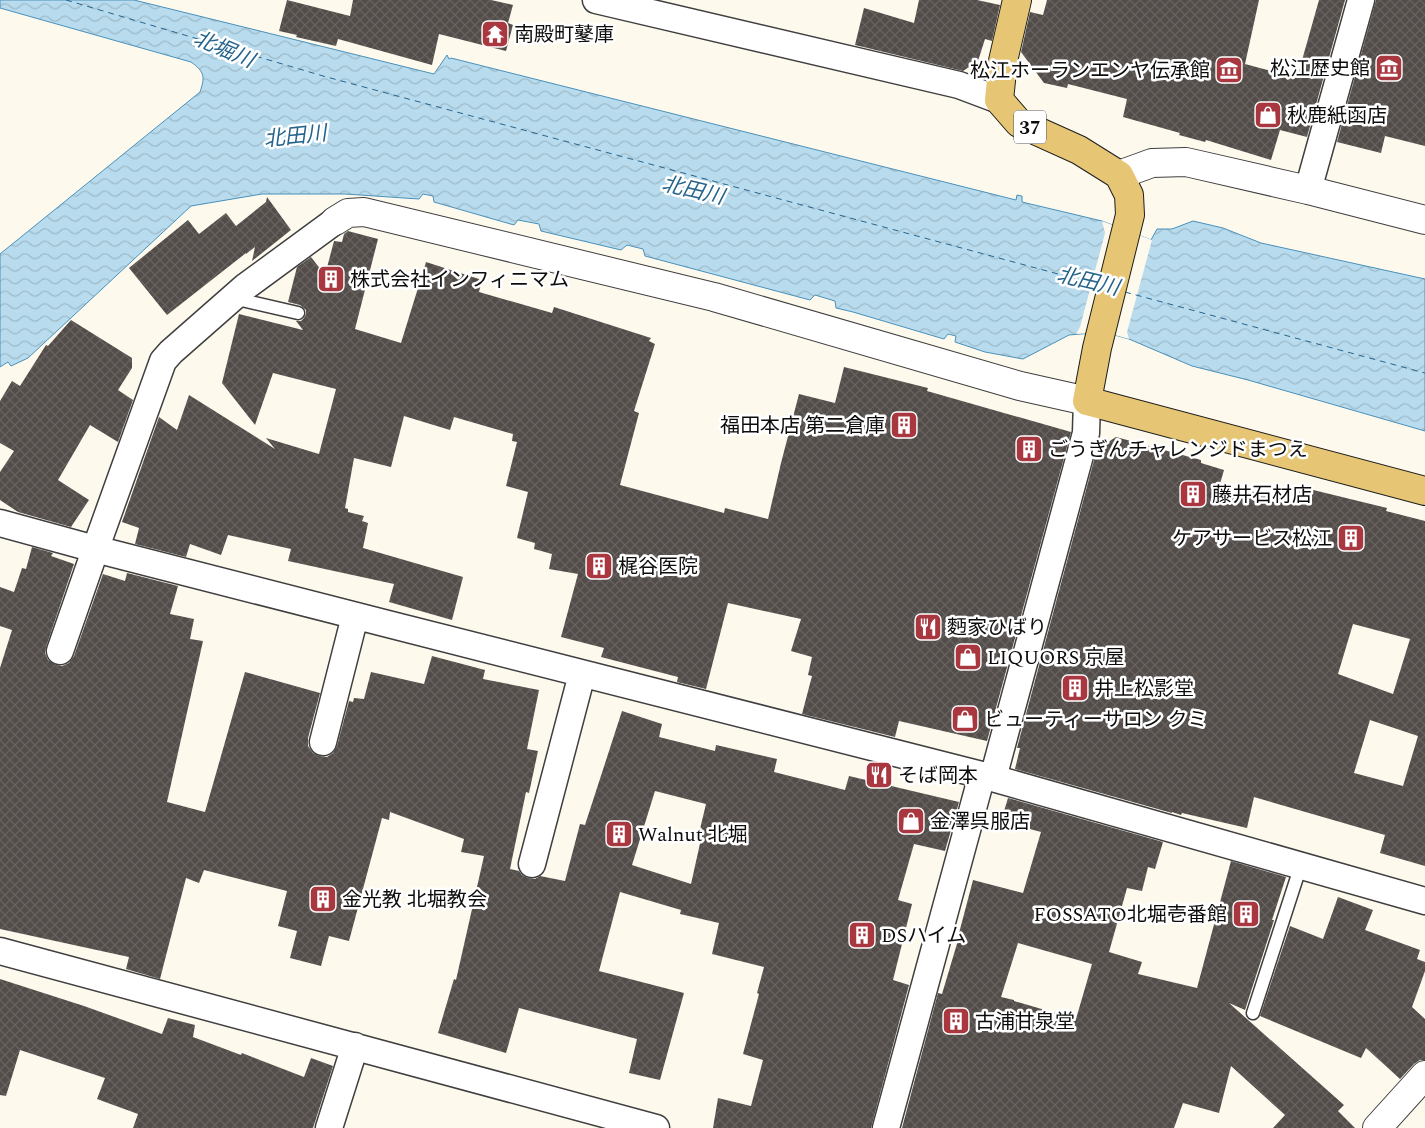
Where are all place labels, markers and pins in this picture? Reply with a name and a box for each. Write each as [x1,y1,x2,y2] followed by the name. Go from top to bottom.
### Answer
[480,19,510,49] temple icon: 南殿町鼕庫
[514,20,614,50] place label: 南殿町鼕庫
[1374,53,1404,83] museum icon: 松江歴史館
[1270,54,1370,84] place label: 松江歴史館
[1214,55,1244,85] museum icon: 松江ホーランエンヤ伝承館
[970,56,1210,86] place label: 松江ホーランエンヤ伝承館
[1253,100,1283,130] shop icon: 秋鹿紙函店
[1287,101,1387,131] place label: 秋鹿紙函店
[316,264,346,294] building icon: 株式会社インフィニマム
[350,265,569,295] place label: 株式会社インフィニマム
[889,410,919,440] building icon: 福田本店 第二倉庫
[720,411,885,441] place label: 福田本店 第二倉庫
[1014,434,1044,464] building icon: ごうぎんチャレンジドまつえ
[1048,435,1308,465] place label: ごうぎんチャレンジドまつえ
[1178,479,1208,509] building icon: 藤井石材店
[1212,480,1312,510] place label: 藤井石材店
[1336,523,1366,553] building icon: ケアサービス松江
[1172,524,1332,554] place label: ケアサービス松江
[584,551,614,581] building icon: 梶谷医院
[618,552,698,582] place label: 梶谷医院
[913,612,943,642] restaurant icon: 麪家ひばり
[947,613,1047,643] place label: 麪家ひばり
[953,642,983,672] shop icon: LIQUORS 京屋
[987,643,1124,673] place label: LIQUORS 京屋
[1060,673,1090,703] building icon: 井上松影堂
[1094,674,1194,704] place label: 井上松影堂
[950,704,980,734] shop icon: ビューティーサロン クミ
[984,705,1207,735] place label: ビューティーサロン クミ
[864,760,894,790] restaurant icon: そば岡本
[898,761,978,791] place label: そば岡本
[896,806,926,836] shop icon: 金澤呉服店
[930,807,1030,837] place label: 金澤呉服店
[604,819,634,849] building icon: Walnut 北堀
[638,820,748,850] place label: Walnut 北堀
[308,884,338,914] building icon: 金光教 北堀教会
[342,885,487,915] place label: 金光教 北堀教会
[1231,899,1261,929] building icon: FOSSATO北堀壱番館
[1034,900,1227,930] place label: FOSSATO北堀壱番館
[847,920,877,950] building icon: DSハイム
[881,921,966,951] place label: DSハイム
[941,1006,971,1036] building icon: 古浦甘泉堂
[975,1007,1075,1037] place label: 古浦甘泉堂

